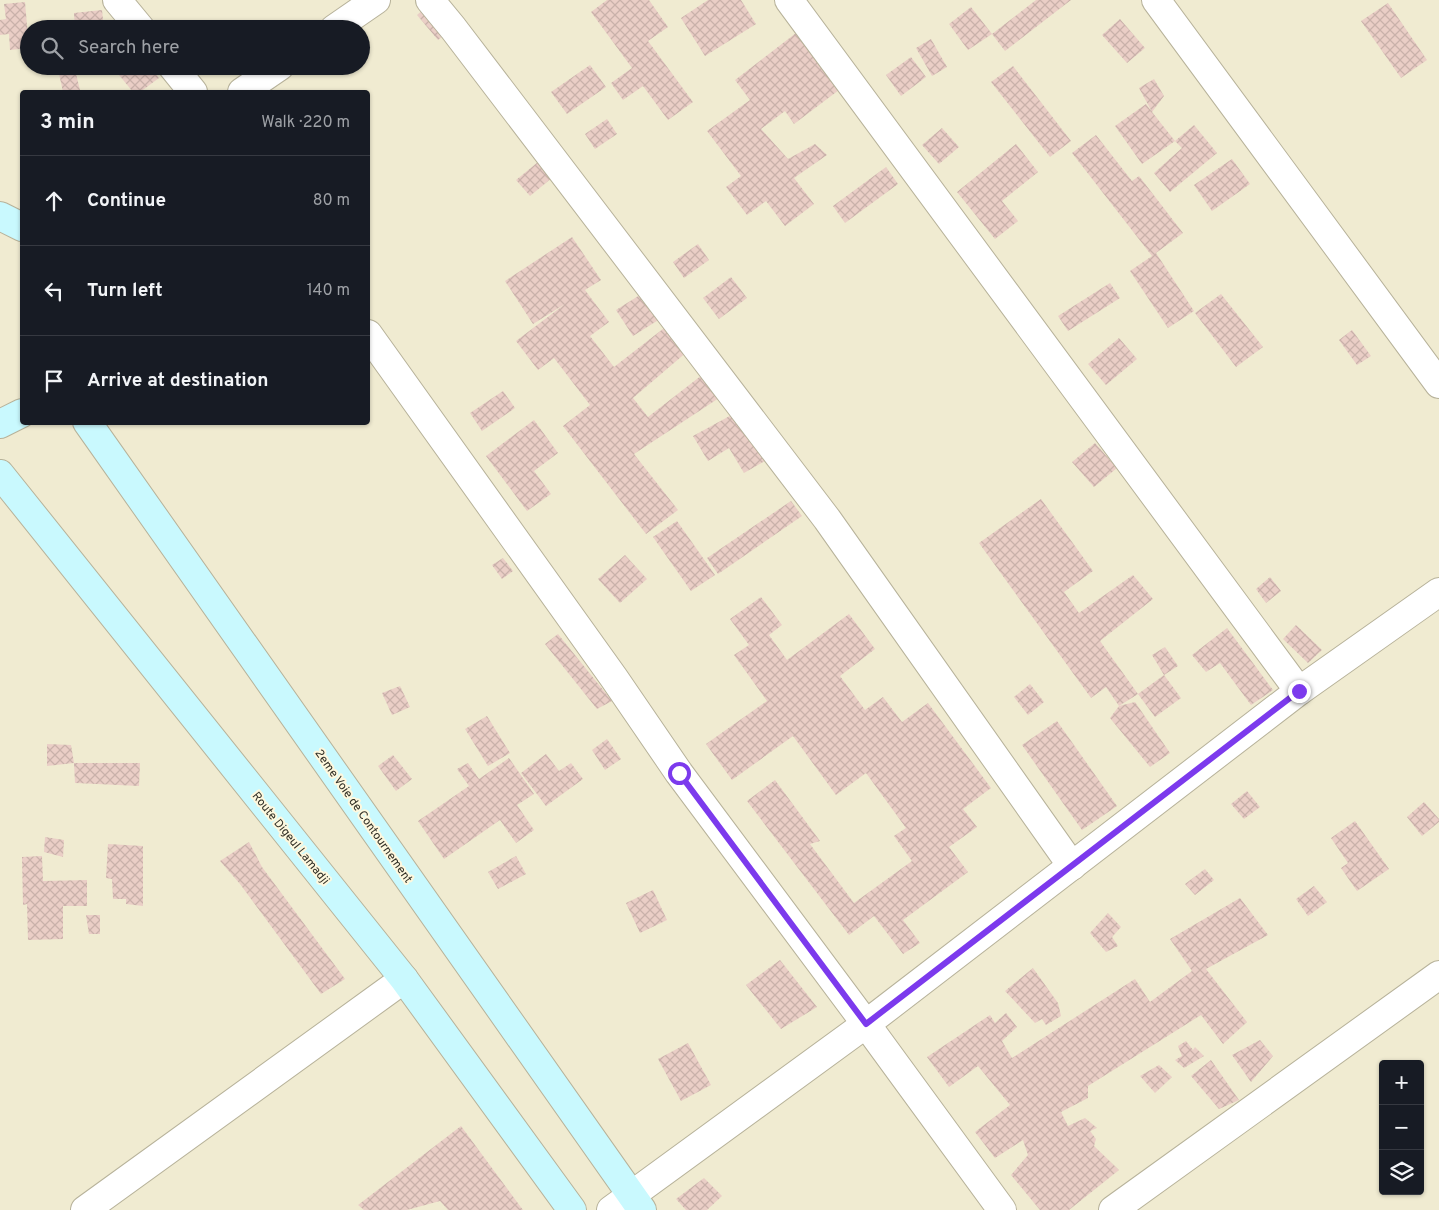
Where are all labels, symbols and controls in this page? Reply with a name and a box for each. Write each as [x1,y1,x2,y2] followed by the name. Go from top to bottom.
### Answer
[20,20,370,75] search box
[38,34,66,62] icon: search
[78,36,180,60] text: Search here
[40,109,95,136] text: 3 min
[261,113,350,133] text: Walk · 220 m
[40,187,68,215] icon: ahead
[87,189,166,213] text: Continue
[313,191,350,211] text: 80 m
[40,277,68,305] icon: left
[87,279,163,303] text: Turn left
[307,281,350,301] text: 140 m
[40,367,68,395] icon: arrive
[87,369,268,393] text: Arrive at destination
[1288,680,1311,703] route end
[311,746,416,887] street label: 2eme Voie de Contournement
[668,762,691,785] route start
[248,789,333,888] street label: Route Digeul Lamadji
[1379,1060,1424,1195] map controls
[1379,1060,1424,1105] button: +
[1379,1105,1424,1150] button: −
[1379,1150,1424,1195] button: layers

